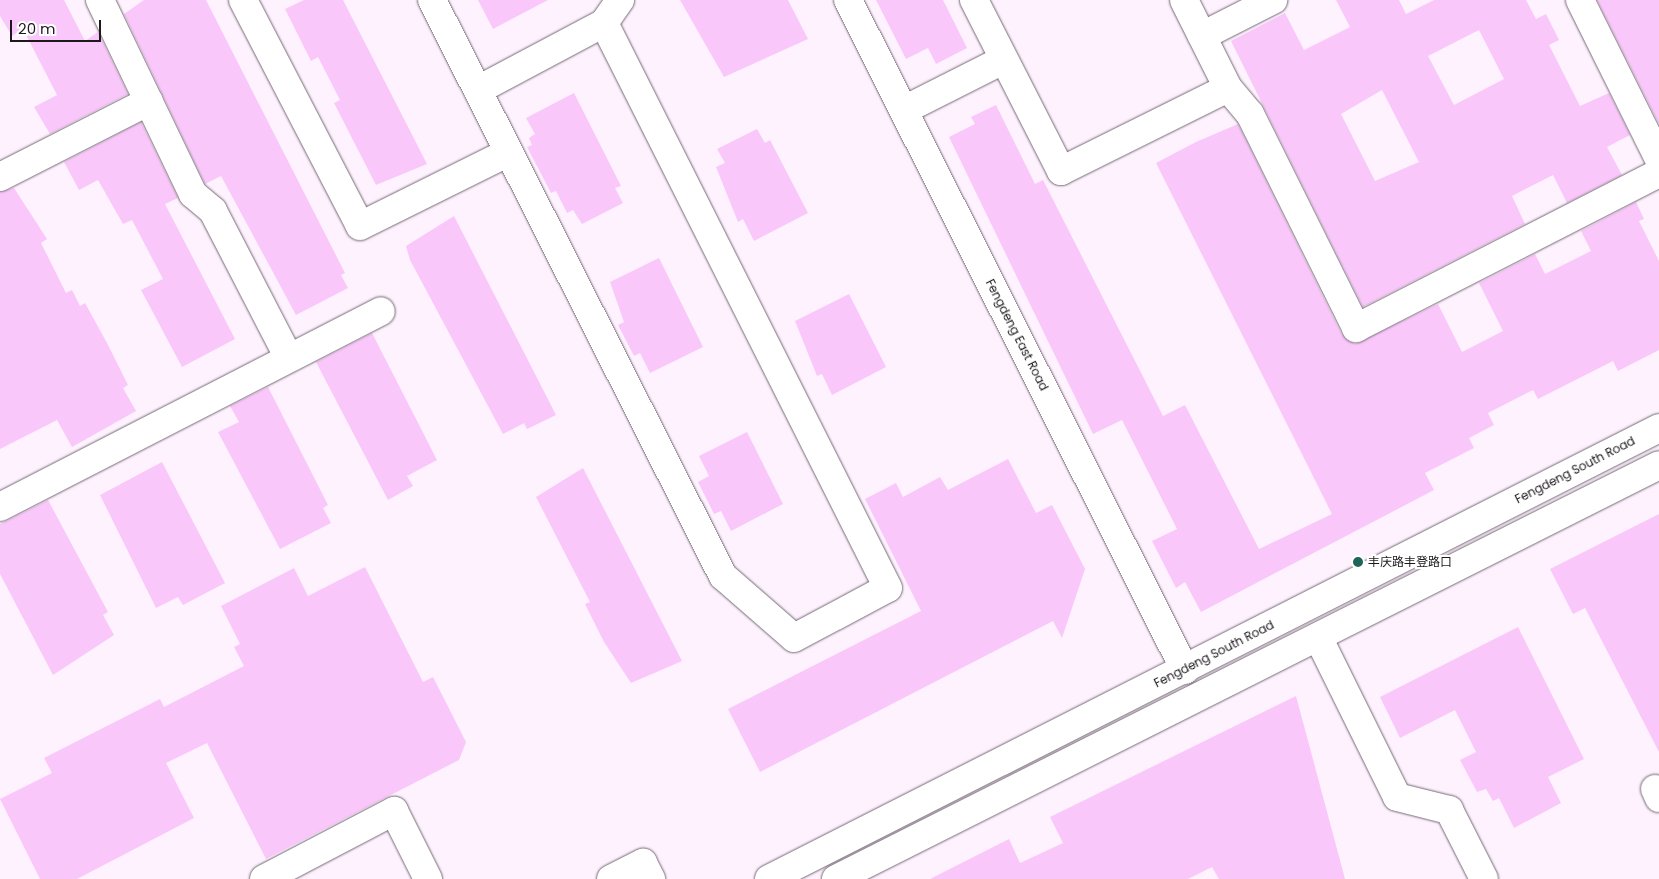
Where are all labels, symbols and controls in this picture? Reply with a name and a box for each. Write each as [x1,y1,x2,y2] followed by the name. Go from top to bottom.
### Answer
[12,10,104,42] scale bar
[18,18,56,39] text: 20 m
[983,277,1051,393] street label: Fengdeng East Road
[1513,433,1637,507] street label: Fengdeng South Road
[1368,555,1452,569] place label: 丰庆路丰登路口
[1352,556,1364,568] marker: 丰庆路丰登路口
[1152,617,1276,691] street label: Fengdeng South Road

